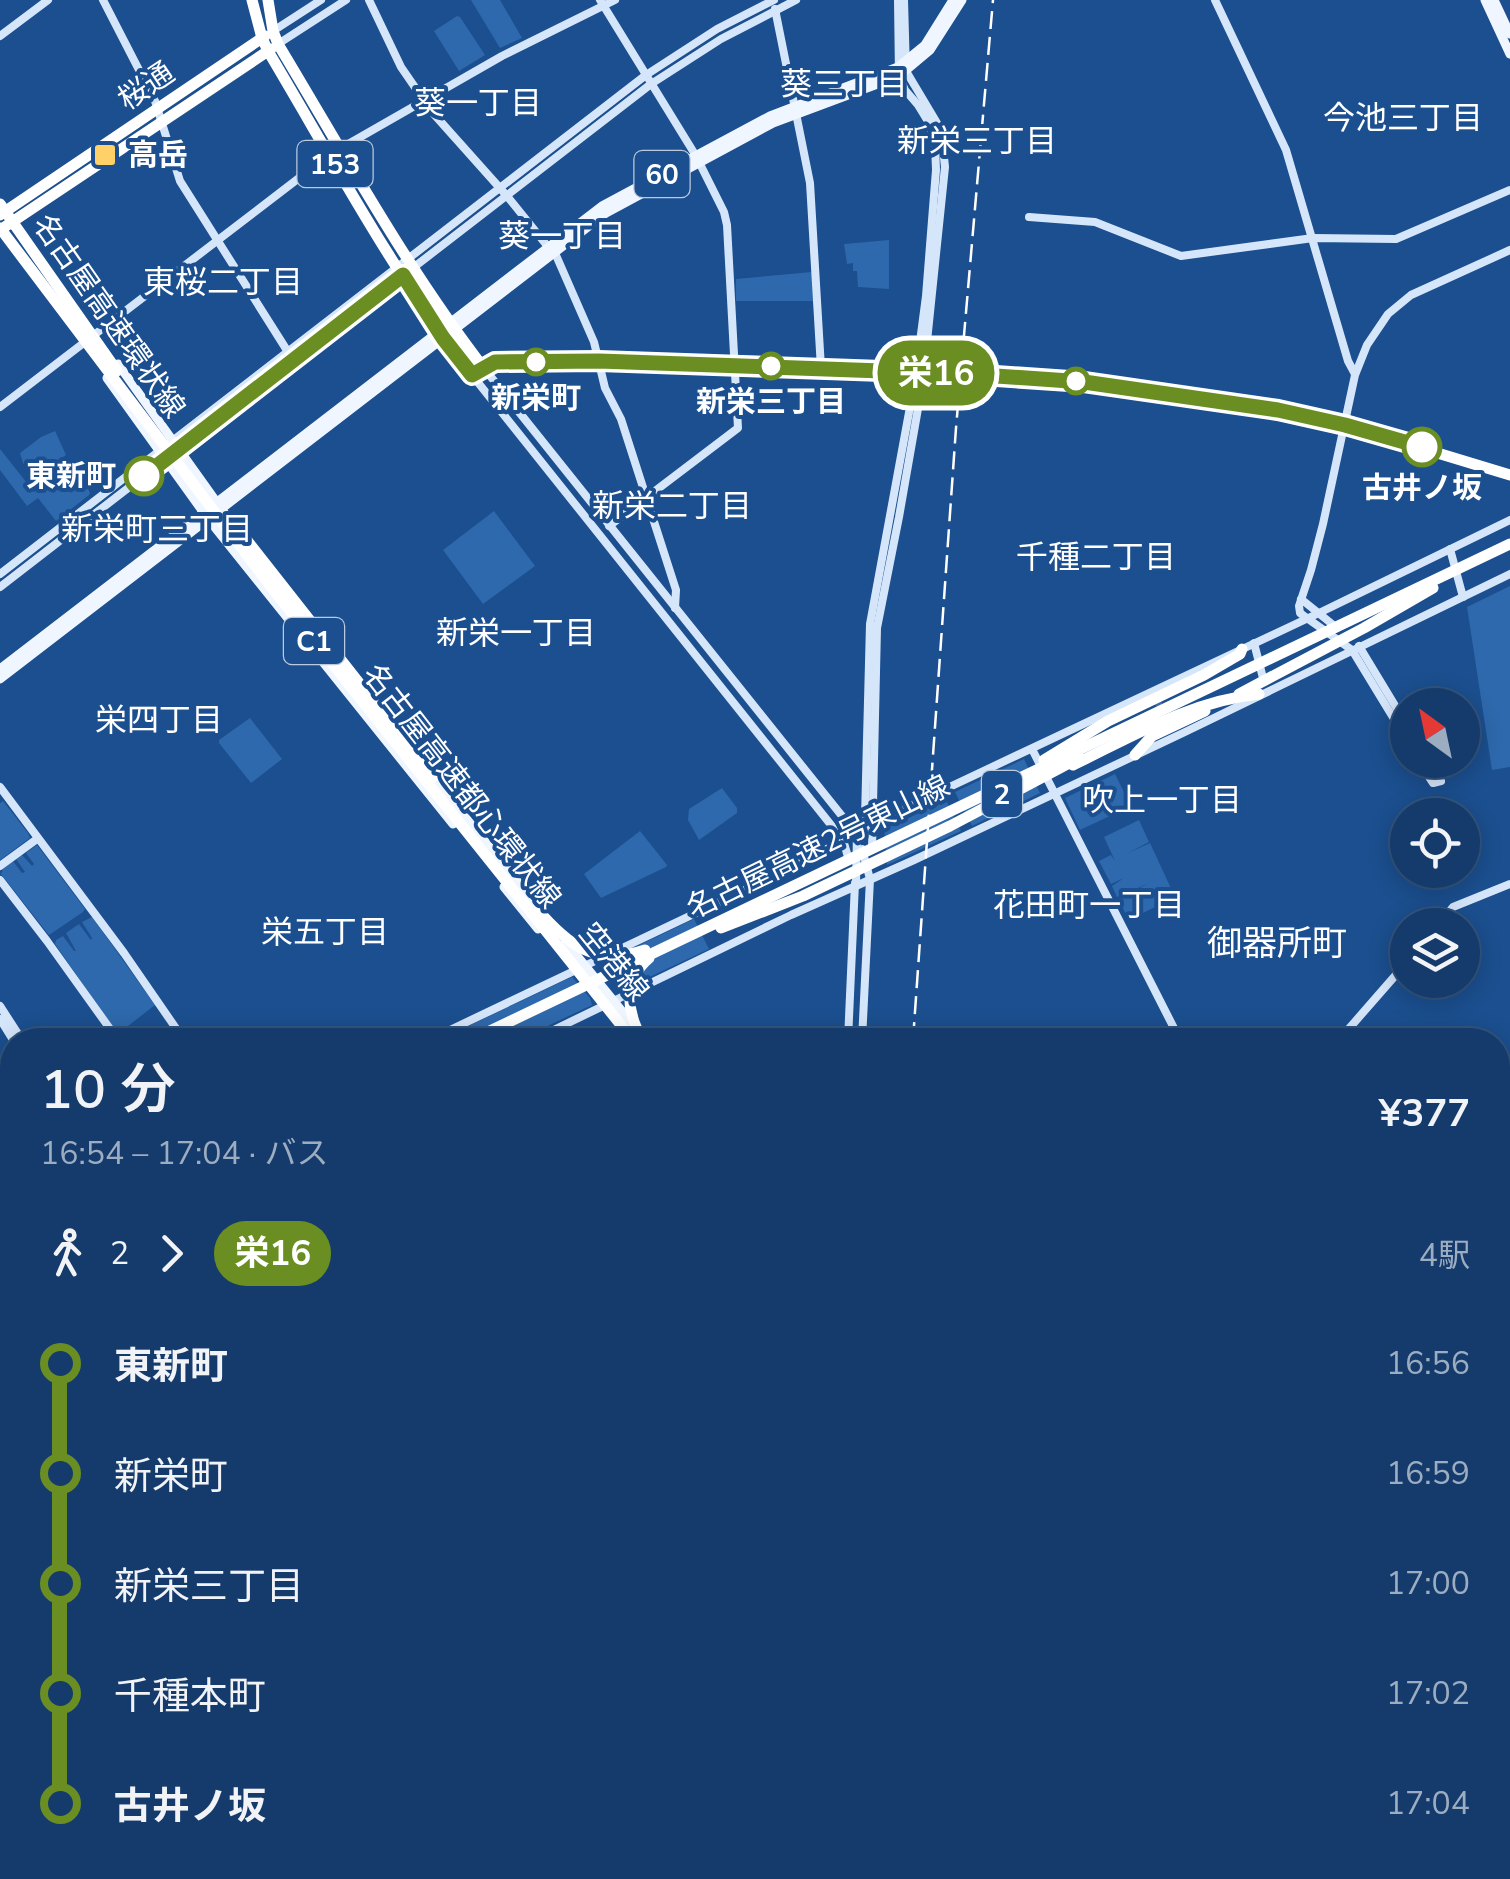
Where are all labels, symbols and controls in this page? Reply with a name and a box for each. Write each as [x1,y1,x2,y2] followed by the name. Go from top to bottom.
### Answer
[110,53,183,120] street label: 桜通
[780,63,908,106] district label: 葵三丁目
[414,82,542,125] district label: 葵一丁目
[1323,97,1483,140] district label: 今池三丁目
[897,120,1057,163] district label: 新栄三丁目
[128,135,188,176] place label: 高岳
[298,141,372,187] road number: 153
[92,142,118,168] marker: 高岳
[634,151,690,197] road number: 60
[23,206,194,426] street label: 名古屋高速環状線
[498,215,626,258] district label: 葵一丁目
[143,261,303,304] district label: 東桜二丁目
[878,340,994,406] line badge: 栄16
[523,349,549,375] marker: 新栄町
[897,350,975,397] text: 栄16
[758,353,784,379] marker: 新栄三丁目
[1063,368,1089,394] unlabelled marker
[491,378,581,419] place label: 新栄町
[696,382,846,423] place label: 新栄三丁目
[1403,428,1441,466] marker: 古井ノ坂
[26,456,116,497] place label: 東新町
[125,457,163,495] marker: 東新町
[1362,468,1482,509] place label: 古井ノ坂
[592,485,752,528] district label: 新栄二丁目
[61,508,253,551] district label: 新栄町三丁目
[1016,536,1176,579] district label: 千種二丁目
[436,612,596,655] district label: 新栄一丁目
[284,618,344,664] road number: C1
[353,655,570,917] street label: 名古屋高速都心環状線
[1390,688,1480,778] north arrow
[1390,688,1480,998] map controls
[95,699,223,742] district label: 栄四丁目
[680,766,957,929] street label: 名古屋高速2号東山線
[982,771,1022,817] road number: 2
[1082,779,1242,822] district label: 吹上一丁目
[1390,798,1480,888] button: locate
[993,884,1185,927] district label: 花田町一丁目
[1390,908,1480,998] button: layers
[261,911,389,954] district label: 栄五丁目
[569,914,658,1010] street label: 空港線
[1207,920,1347,967] district label: 御器所町
[40,1052,175,1127] text: 10 分
[1379,1088,1470,1139] text: ¥377
[40,1132,328,1175] text: 16:54 – 17:04 · バス
[40,1226,95,1281] icon: walk
[144,1226,199,1281] icon: forward
[234,1230,311,1277] text: 栄16
[110,1232,129,1275] text: 2
[1419,1234,1470,1277] text: 4駅
[114,1341,228,1392] text: 東新町
[1386,1342,1470,1385] text: 16:56
[114,1451,228,1502] text: 新栄町
[1386,1452,1470,1495] text: 16:59
[114,1561,304,1612] text: 新栄三丁目
[1386,1562,1470,1605] text: 17:00
[114,1671,266,1722] text: 千種本町
[1386,1672,1470,1715] text: 17:02
[114,1781,266,1832] text: 古井ノ坂
[1386,1782,1470,1825] text: 17:04

